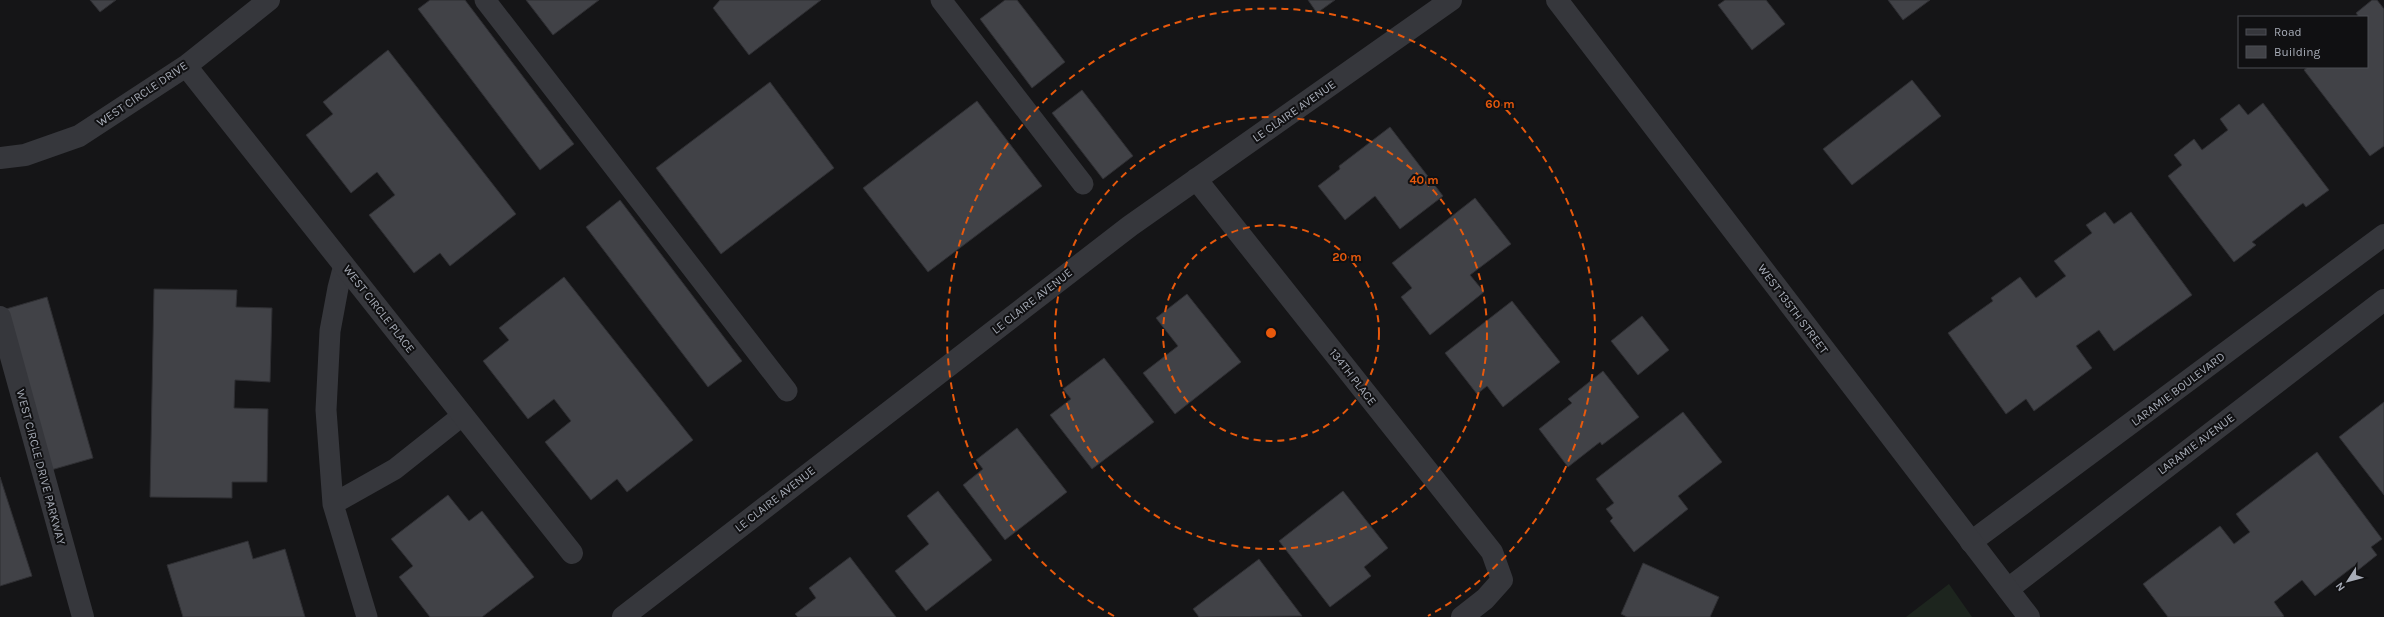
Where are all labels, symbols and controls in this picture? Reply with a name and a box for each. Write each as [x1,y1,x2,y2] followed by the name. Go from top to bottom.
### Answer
[2238,16,2368,68] legend
[2274,25,2302,39] text: Road
[2274,45,2321,59] text: Building
[94,58,190,130] street label: WEST CIRCLE DRIVE
[1250,77,1338,145] street label: LE CLAIRE AVENUE
[1485,97,1515,111] text: 60 m
[1409,173,1439,187] text: 40 m
[1332,250,1362,264] text: 20 m
[1755,261,1831,357] street label: WEST 135TH STREET
[340,262,418,356] street label: WEST CIRCLE PLACE
[989,265,1075,337] street label: LE CLAIRE AVENUE
[1264,326,1278,340] centre of rings
[1327,346,1379,408] street label: 134TH PLACE
[2128,349,2228,429] street label: LARAMIE BOULEVARD
[13,388,69,547] street label: WEST CIRCLE DRIVE PARKWAY
[2155,411,2237,477] street label: LARAMIE AVENUE
[732,463,818,535] street label: LE CLAIRE AVENUE
[2328,561,2368,601] north arrow
[2333,580,2348,594] text: N

